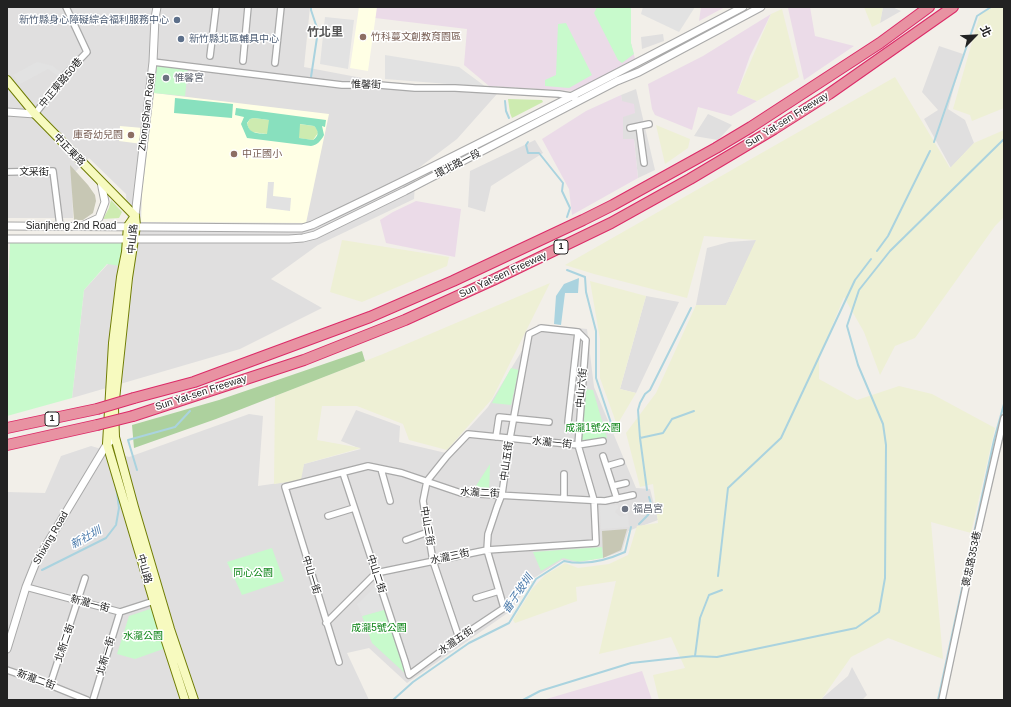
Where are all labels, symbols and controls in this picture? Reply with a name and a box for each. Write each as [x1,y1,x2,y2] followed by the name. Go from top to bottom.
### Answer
[19,14,169,26] place label: 新竹縣身心障礙綜合福利服務中心
[172,15,182,25] marker: 新竹縣身心障礙綜合福利服務中心
[955,16,995,56] north arrow
[978,24,994,39] text: 北
[307,26,343,40] district label: 竹北里
[371,31,461,43] place label: 竹科蔓文創教育園區
[358,32,368,42] marker: 竹科蔓文創教育園區
[189,33,279,45] place label: 新竹縣北區輔具中心
[176,34,186,44] marker: 新竹縣北區輔具中心
[37,56,85,110] street label: 中正東路50巷
[136,72,158,152] street label: ZhongShan Road
[174,72,204,84] place label: 惟馨宮
[161,73,171,83] marker: 惟馨宮
[351,79,381,91] street label: 惟馨街
[743,90,831,150] street label: Sun Yat-sen Freeway
[73,129,123,141] place label: 庫奇幼兒園
[126,130,136,140] marker: 庫奇幼兒園
[51,131,87,169] street label: 中正東路
[433,147,483,181] street label: 環北路一段
[242,148,282,160] place label: 中正國小
[229,149,239,159] marker: 中正國小
[19,166,49,178] street label: 文采街
[26,220,116,232] street label: Sianjheng 2nd Road
[126,224,140,254] street label: 中山路
[554,240,568,254] road number: 1
[457,249,549,301] street label: Sun Yat-sen Freeway
[574,368,590,408] street label: 中山六街
[154,373,248,413] street label: Sun Yat-sen Freeway
[45,412,59,426] road number: 1
[565,422,621,434] park label: 成瀧1號公園
[531,435,573,451] street label: 水瀧一街
[498,440,516,482] street label: 中山五街
[460,486,500,500] street label: 水瀧二街
[633,503,663,515] place label: 福昌宮
[620,504,630,514] marker: 福昌宮
[418,505,436,547] street label: 中山三街
[31,509,71,567] street label: Shixing Road
[68,524,104,552] water label: 新社圳
[960,530,984,588] street label: 褒忠路353巷
[429,547,471,567] street label: 水瀧三街
[134,553,154,585] street label: 中山路
[364,553,388,595] street label: 中山二街
[299,554,323,596] street label: 中山一街
[233,567,273,579] park label: 同心公園
[500,572,536,616] water label: 番子坡圳
[69,593,111,615] street label: 新瀧一街
[53,622,77,664] street label: 北新二街
[351,622,407,634] park label: 成瀧5號公園
[436,625,476,657] street label: 水瀧五街
[123,630,163,642] park label: 水瀧公園
[94,635,118,677] street label: 北新一街
[15,668,57,692] street label: 新瀧二街

